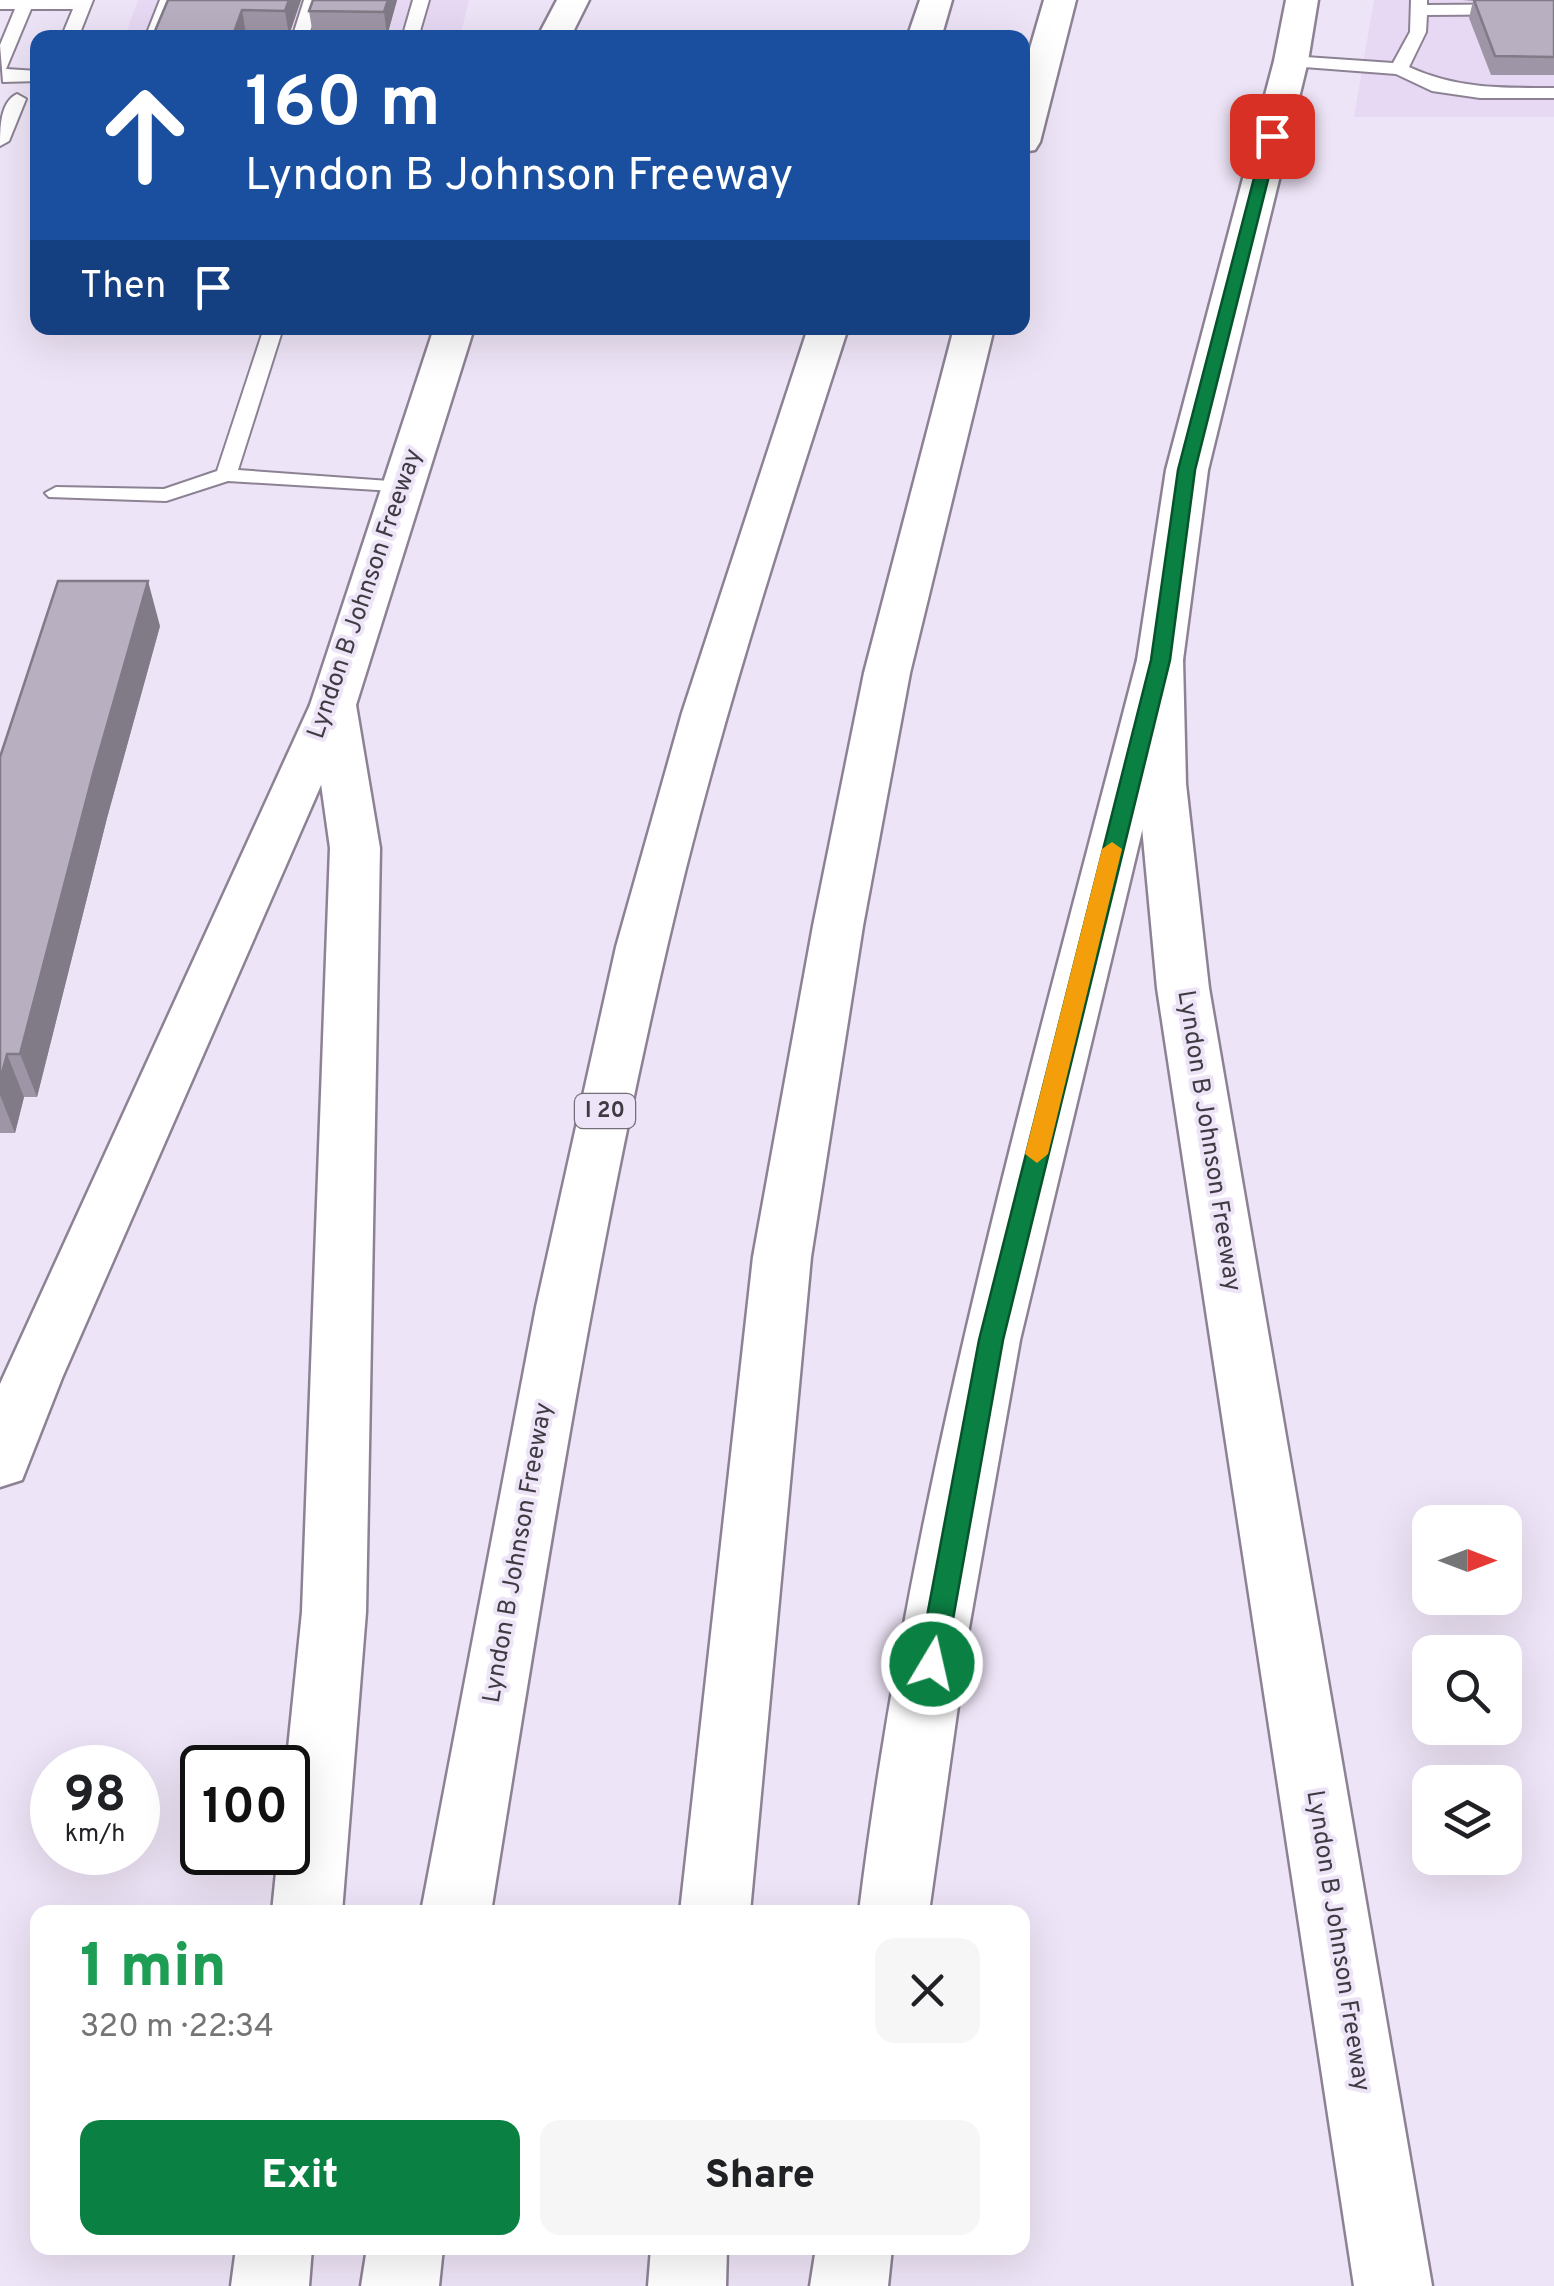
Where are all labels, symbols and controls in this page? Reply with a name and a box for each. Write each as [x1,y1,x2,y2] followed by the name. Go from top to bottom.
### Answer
[245,62,441,151] text: 160 m
[80,70,210,200] icon: ahead
[1230,94,1315,179] pin
[1245,109,1300,164] icon: arrive
[245,149,793,206] text: Lyndon B Johnson Freeway
[186,260,241,315] icon: arrive
[80,263,166,312] text: Then
[301,445,431,743] street label: Lyndon B Johnson Freeway
[1168,988,1248,1294] street label: Lyndon B Johnson Freeway
[575,1094,635,1128] road number: I 20
[477,1400,561,1706] street label: Lyndon B Johnson Freeway
[1412,1505,1522,1615] north arrow
[1412,1505,1522,1875] map controls
[880,1612,984,1716] position arrow
[1412,1635,1522,1745] button: search
[180,1745,310,1875] speed limit sign: 100
[1412,1765,1522,1875] button: layers
[64,1766,126,1829] text: 98
[1297,1788,1377,2094] street label: Lyndon B Johnson Freeway
[65,1819,125,1851] text: km/h
[80,1932,227,2008] text: 1 min
[875,1938,980,2043] button: close
[80,2008,274,2048] text: 320 m · 22:34
[80,2120,520,2235] button: Exit
[540,2120,980,2235] button: Share

